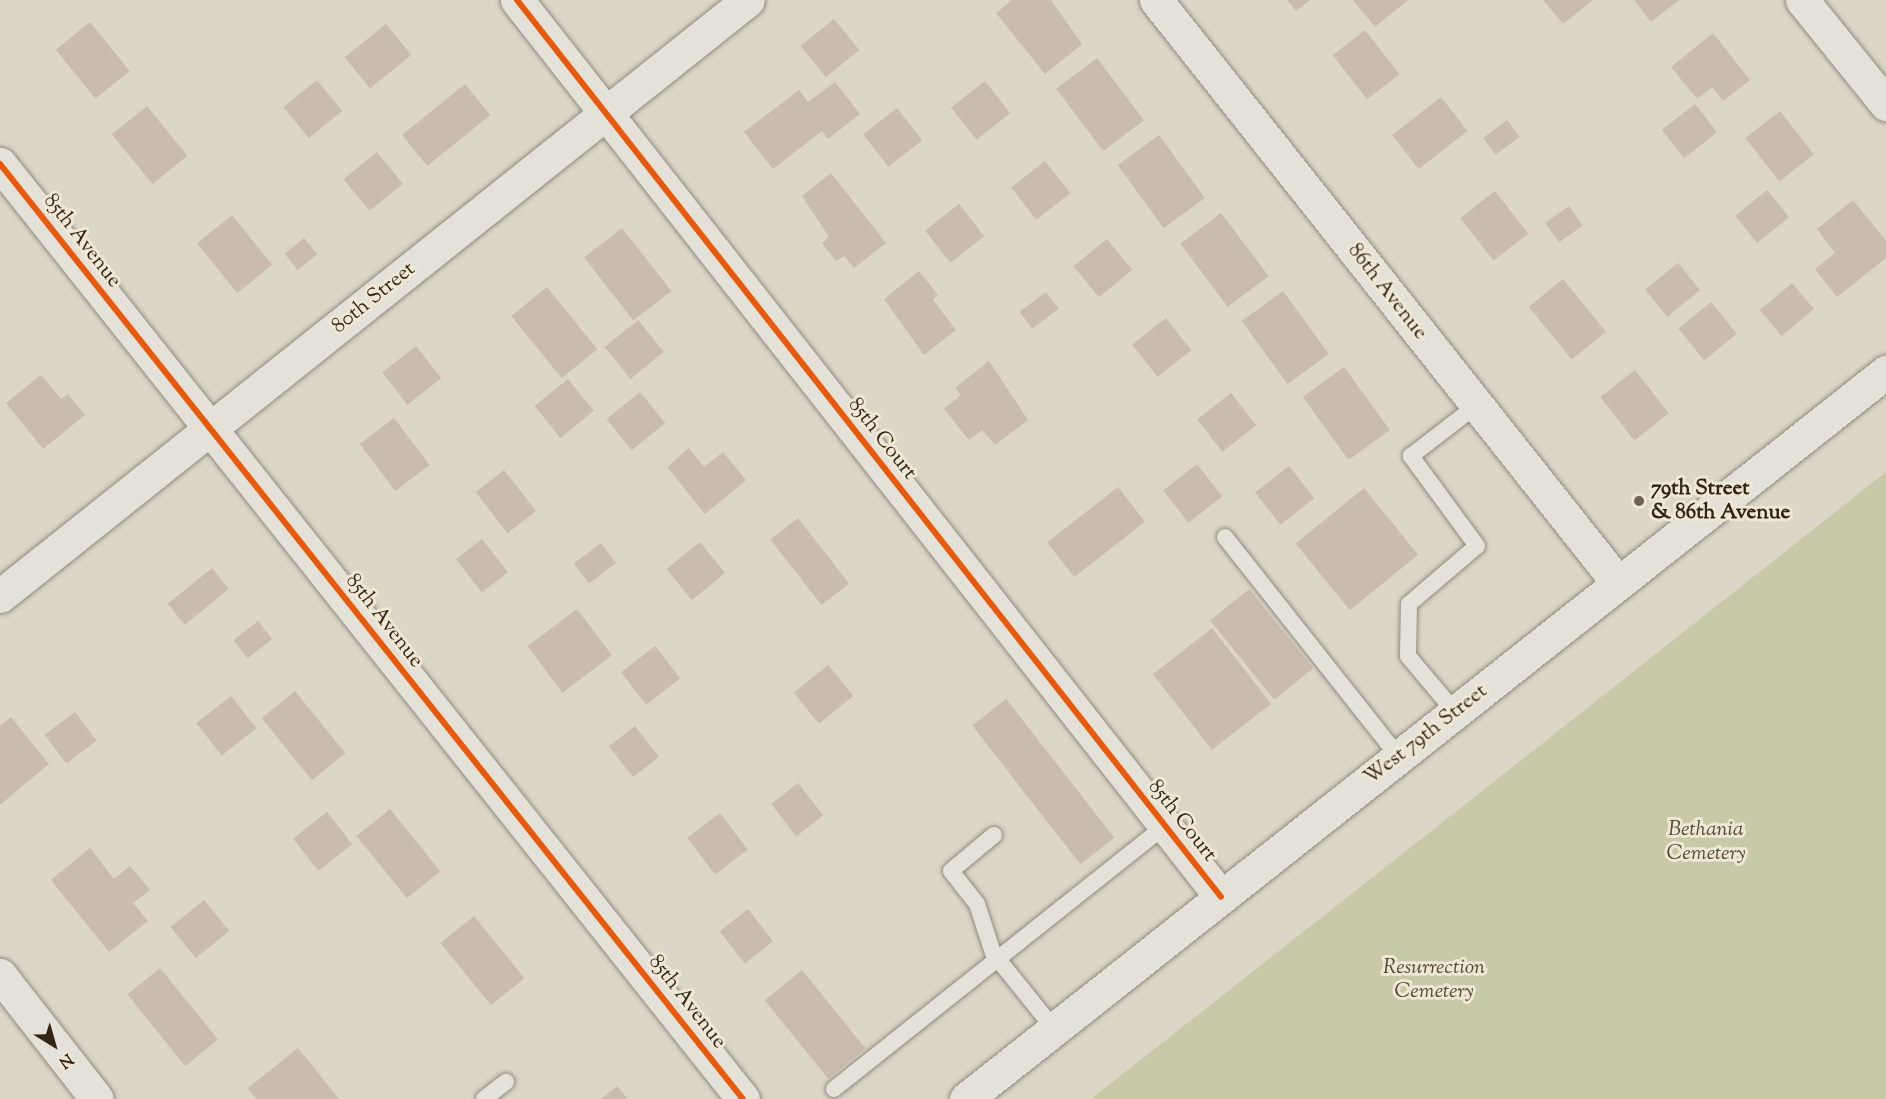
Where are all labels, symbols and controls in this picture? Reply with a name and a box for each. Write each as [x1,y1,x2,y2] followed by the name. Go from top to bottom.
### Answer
[38,189,126,293] street label: 85th Avenue
[1342,239,1432,345] street label: 86th Avenue
[327,257,421,339] street label: 80th Street
[842,393,922,485] street label: 85th Court
[1651,476,1790,526] place label: 79th Street & 86th Avenue
[1632,494,1646,508] marker: 79th Street & 86th Avenue
[340,569,428,673] street label: 85th Avenue
[1359,679,1493,791] street label: West 79th Street
[1142,775,1222,867] street label: 85th Court
[1667,817,1745,867] park label: Bethania Cemetery
[643,950,731,1054] street label: 85th Avenue
[1383,955,1485,1005] park label: Resurrection Cemetery
[24,1015,84,1075] north arrow
[53,1047,77,1073] text: N

